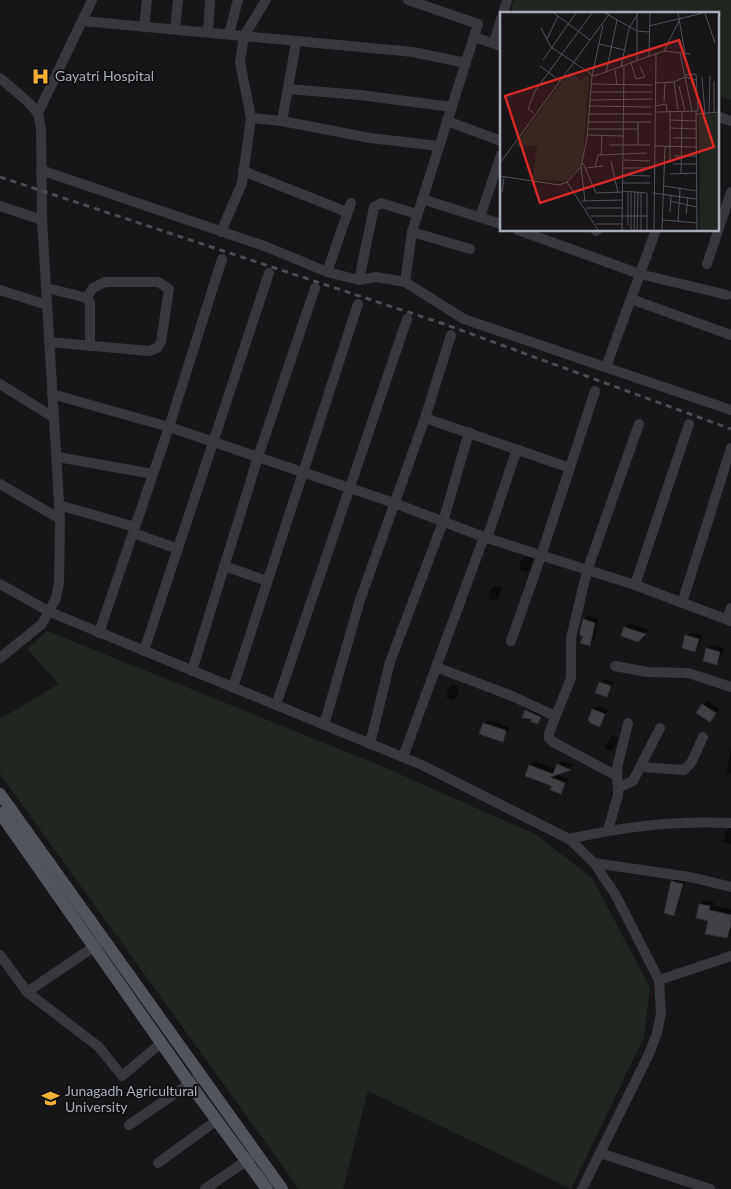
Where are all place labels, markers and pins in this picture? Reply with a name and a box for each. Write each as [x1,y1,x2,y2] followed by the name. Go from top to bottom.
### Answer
[31,66,51,86] hospital icon: Gayatri Hospital
[55,67,154,84] place label: Gayatri Hospital
[65,1082,197,1115] place label: Junagadh Agricultural University
[41,1089,61,1109] school or university icon: Junagadh Agricultural University

